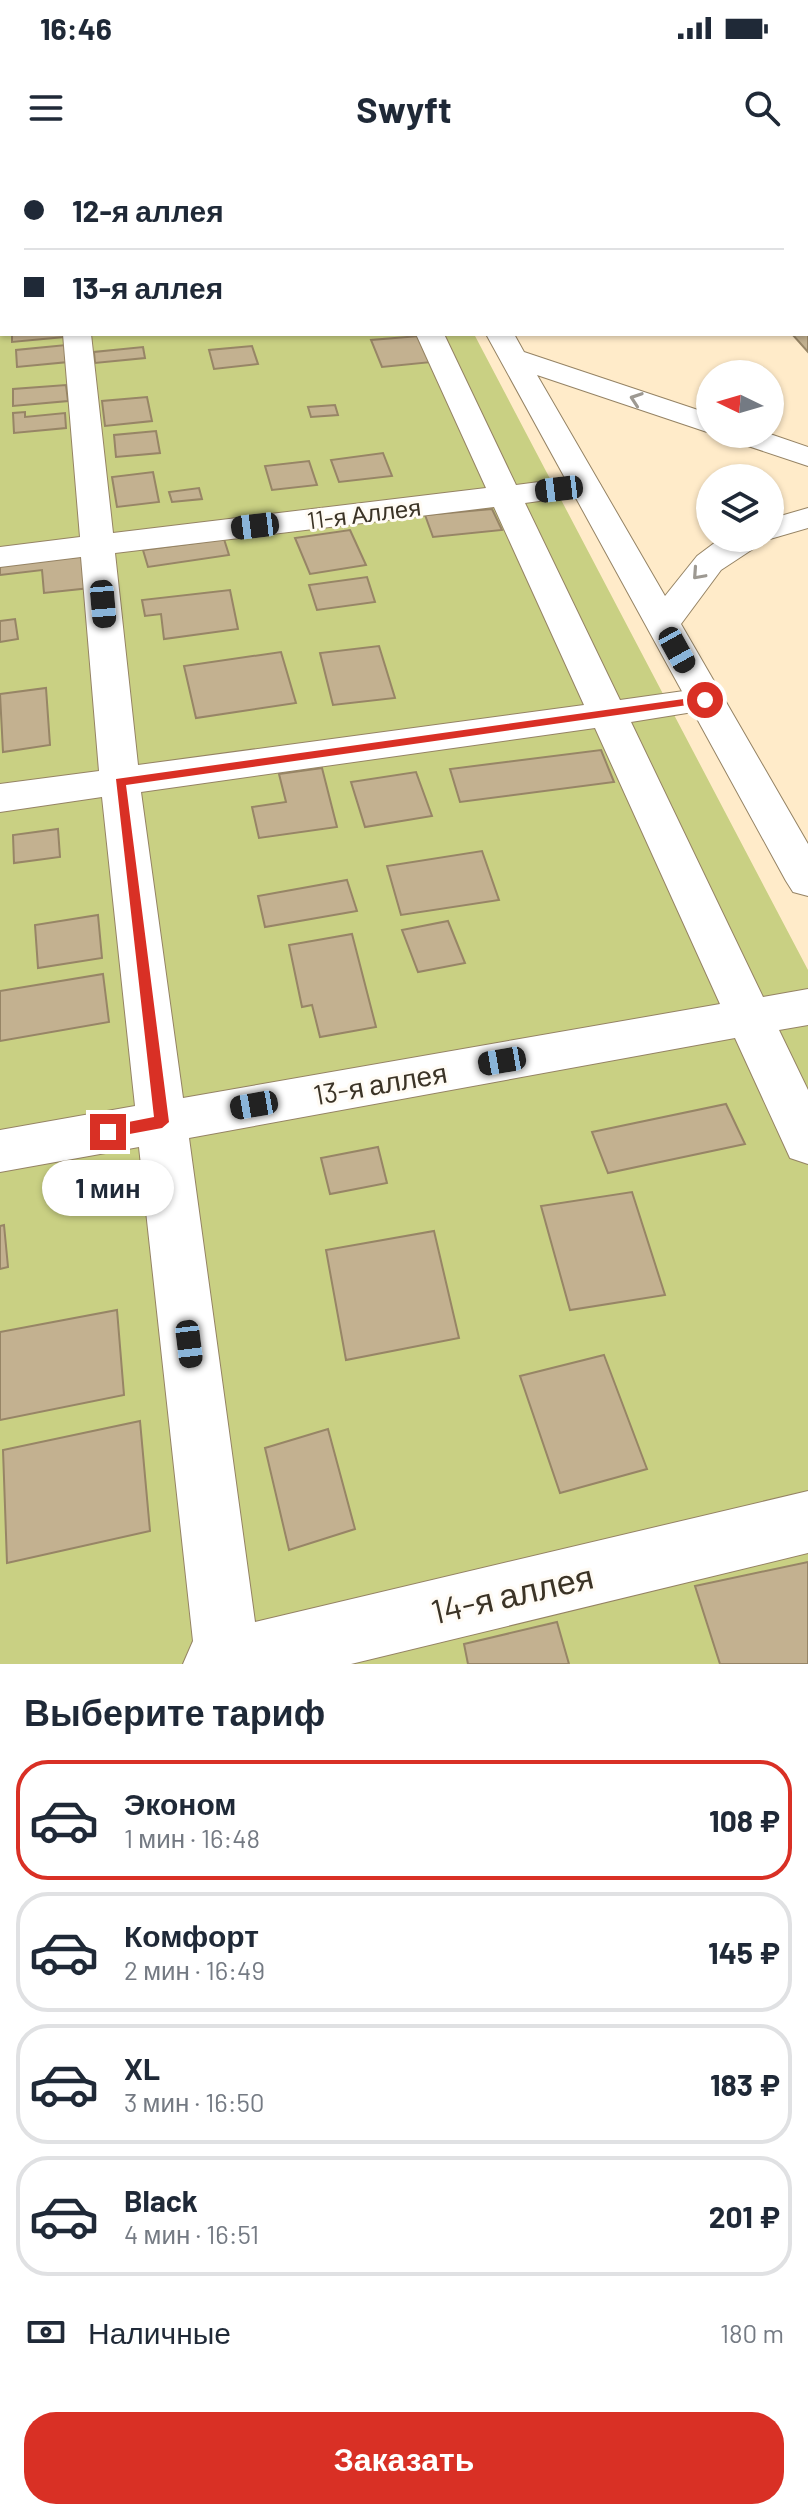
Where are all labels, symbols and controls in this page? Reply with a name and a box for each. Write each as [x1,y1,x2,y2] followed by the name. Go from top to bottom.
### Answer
[40,10,112,46] text: 16:46
[24,86,68,130] icon: menu
[740,86,784,130] icon: search
[356,87,452,130] text: Swyft
[72,192,224,228] text: 12-я аллея
[72,269,223,305] text: 13-я аллея
[696,360,784,448] north arrow
[696,360,784,552] map controls
[630,392,644,408] one-way arrow
[696,464,784,552] button: layers
[534,474,584,504] car
[305,492,423,534] street label: 11-я Аллея
[230,511,280,541] car
[694,565,708,580] one-way arrow
[89,579,117,629] car
[655,623,699,677] car
[687,682,723,718] route start
[476,1045,528,1077] car
[311,1055,449,1111] street label: 13-я аллея
[228,1089,280,1121] car
[90,1114,126,1150] route end
[42,1160,174,1216] callout: 1 мин
[75,1172,141,1203] text: 1 мин
[174,1319,204,1369] car
[427,1554,597,1632] street label: 14-я аллея
[24,1690,325,1733] text: Выберите тариф
[28,1784,100,1856] icon: car
[124,1785,237,1821] text: Эконом
[709,1802,780,1838] text: 108 ₽
[124,1822,260,1853] text: 1 мин · 16:48
[28,1916,100,1988] icon: car
[124,1917,259,1953] text: Комфорт
[708,1934,780,1970] text: 145 ₽
[124,1954,265,1985] text: 2 мин · 16:49
[28,2048,100,2120] icon: car
[124,2050,160,2086] text: XL
[710,2066,780,2102] text: 183 ₽
[124,2086,265,2117] text: 3 мин · 16:50
[28,2180,100,2252] icon: car
[124,2182,198,2218] text: Black
[709,2198,780,2234] text: 201 ₽
[124,2218,259,2249] text: 4 мин · 16:51
[24,2310,68,2354] icon: cash
[88,2314,231,2350] text: Наличные
[720,2317,784,2348] text: 180 m
[24,2412,784,2504] button: Заказать

